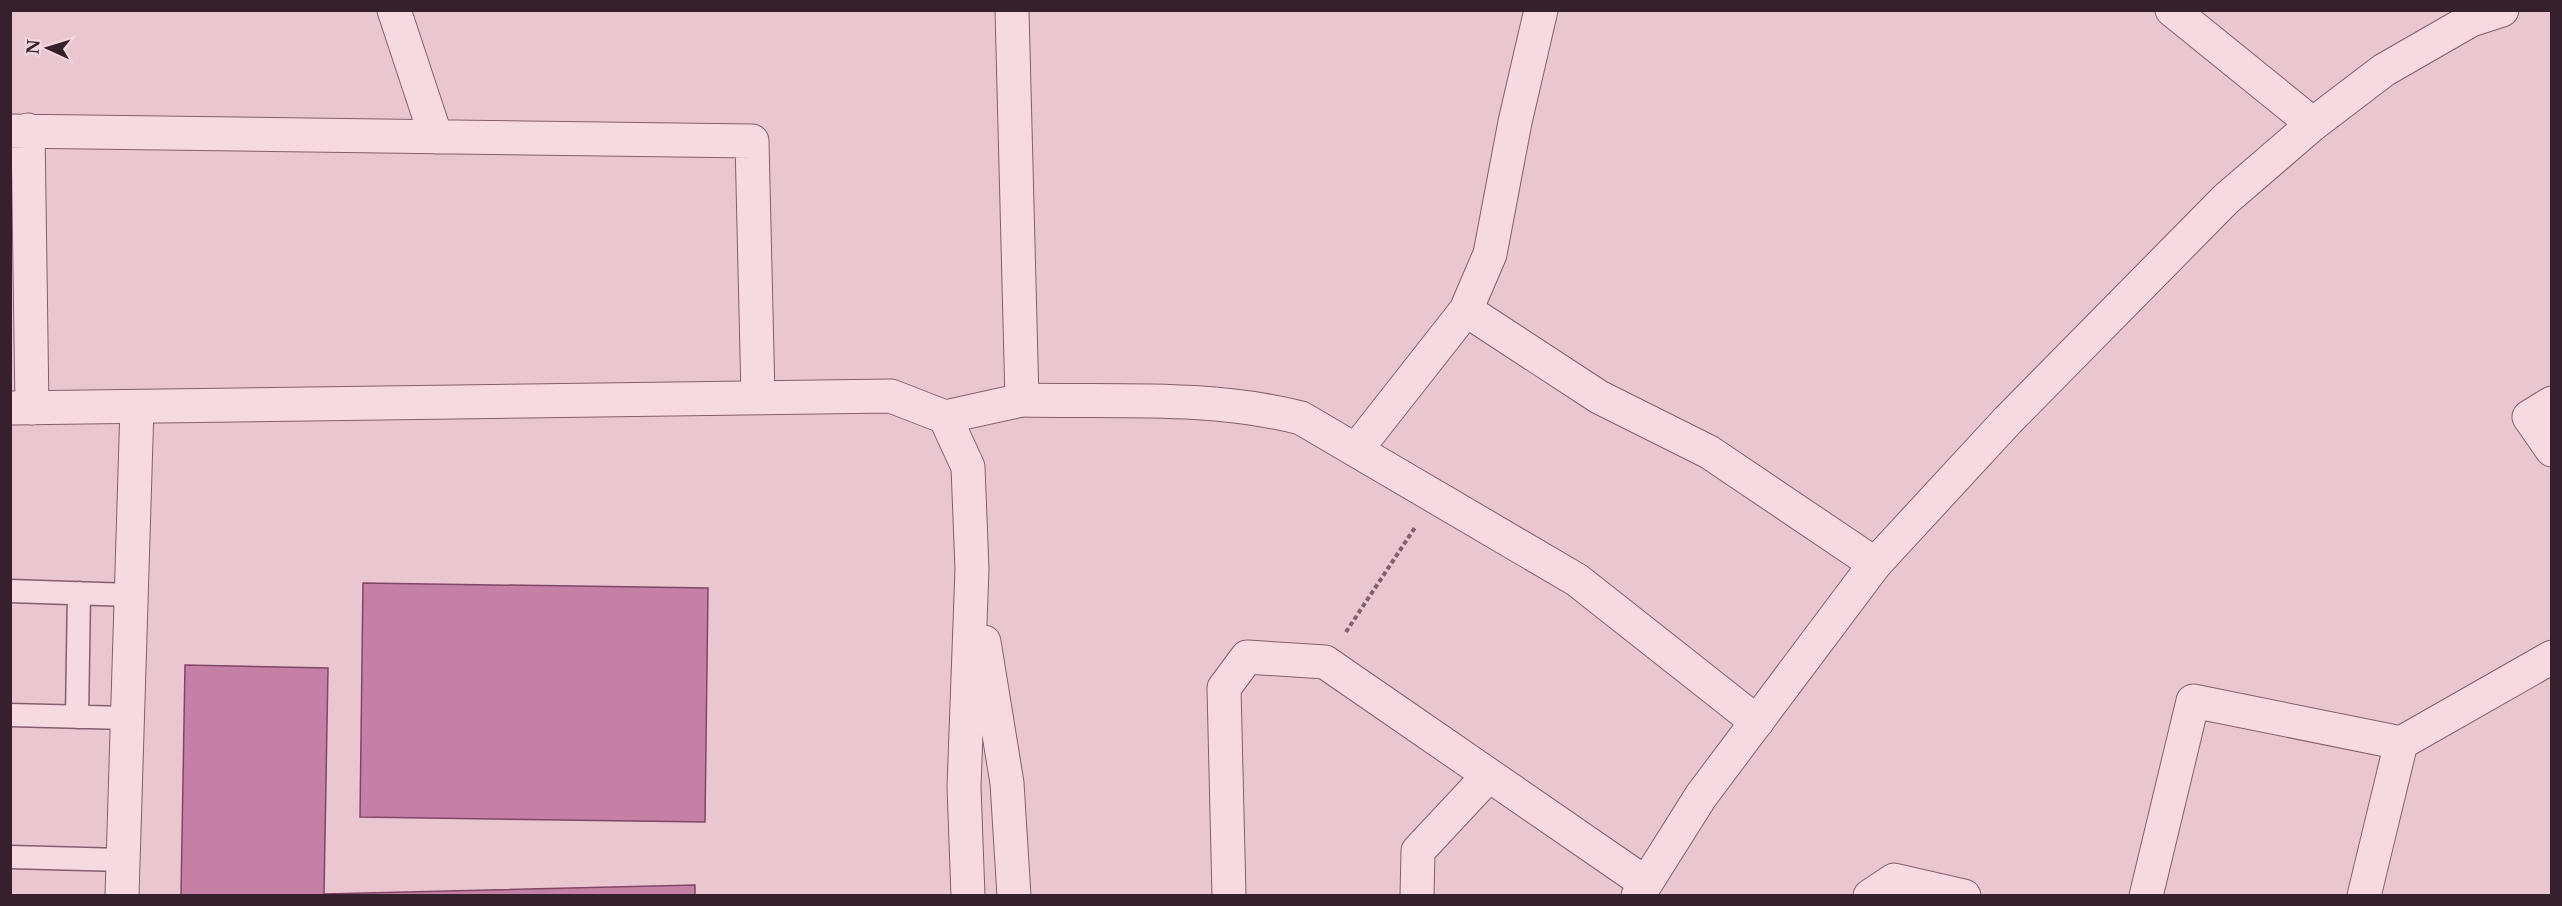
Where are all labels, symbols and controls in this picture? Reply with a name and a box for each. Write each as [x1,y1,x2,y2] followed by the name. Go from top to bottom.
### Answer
[18,18,78,78] north arrow
[23,39,44,55] text: N

